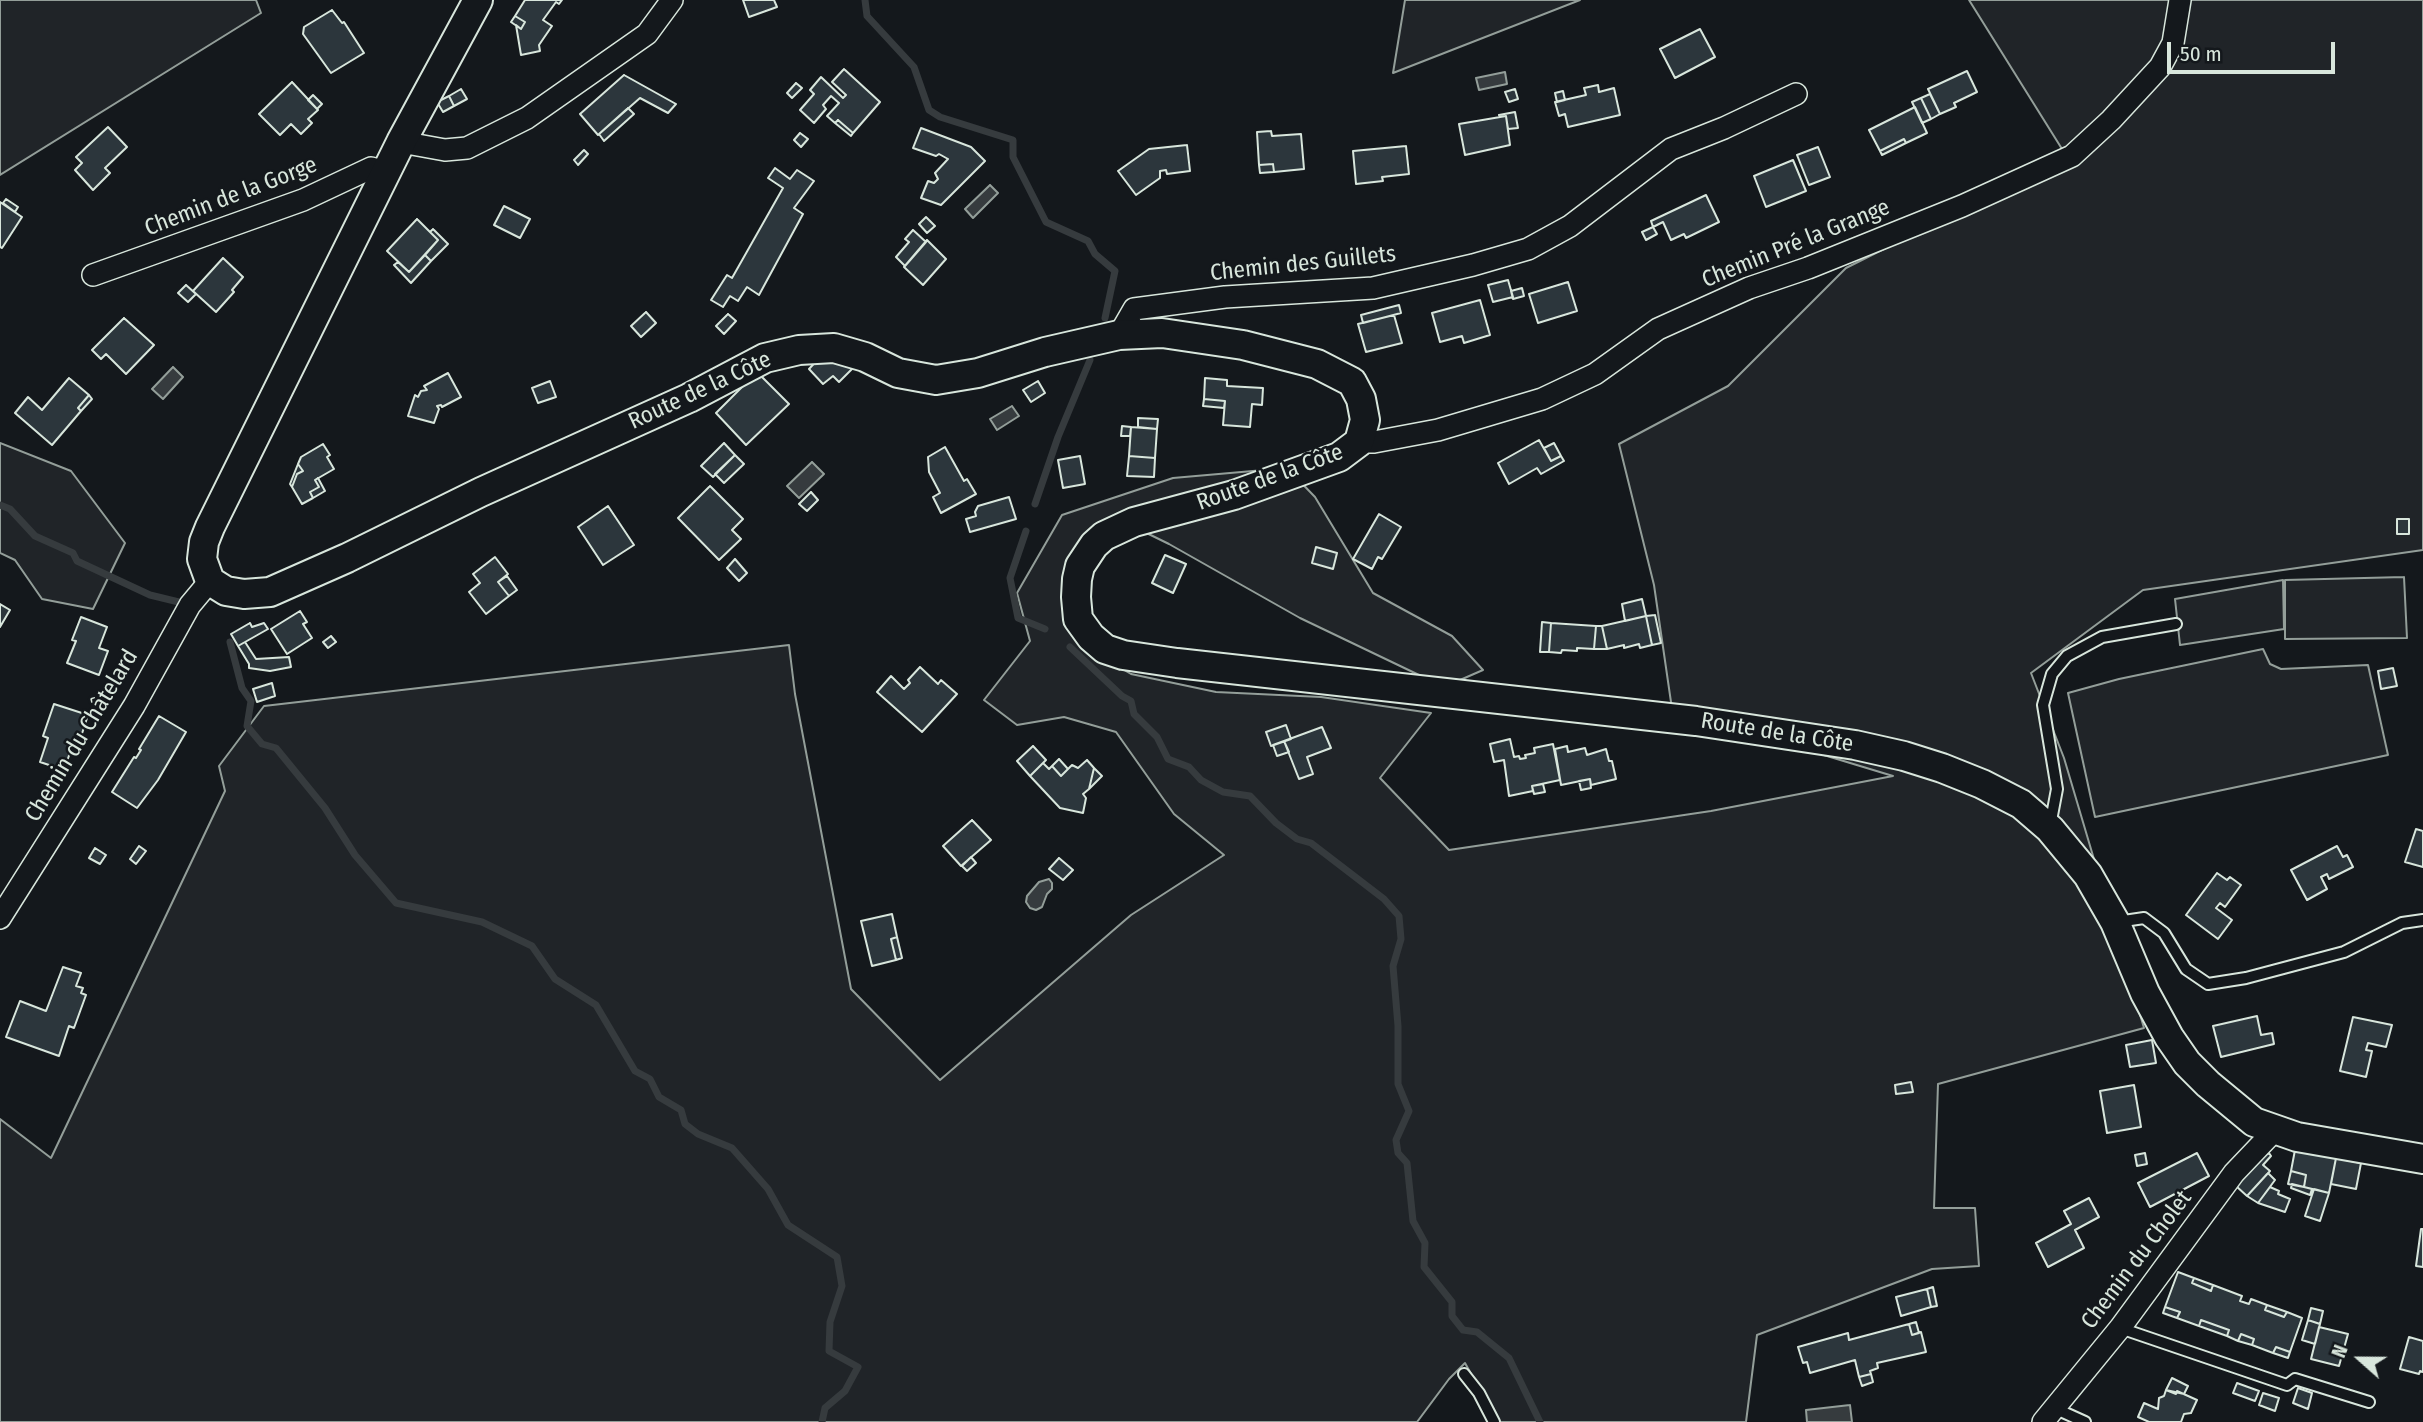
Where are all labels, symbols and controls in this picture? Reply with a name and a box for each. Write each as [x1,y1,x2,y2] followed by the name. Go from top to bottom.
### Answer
[2171,28,2339,72] scale bar
[2180,41,2222,67] text: 50 m
[141,151,321,243] street label: Chemin de la Gorge
[1698,194,1894,294] street label: Chemin Pré la Grange
[1209,241,1397,287] street label: Chemin des Guillets
[624,346,776,436] street label: Route de la Côte
[1193,439,1347,517] street label: Route de la Côte
[20,645,144,827] street label: Chemin du Châtelard
[1699,707,1855,759] street label: Route de la Côte
[2076,1185,2198,1335] street label: Chemin du Cholet
[2325,1324,2395,1394] north arrow
[2327,1342,2353,1361] text: N

